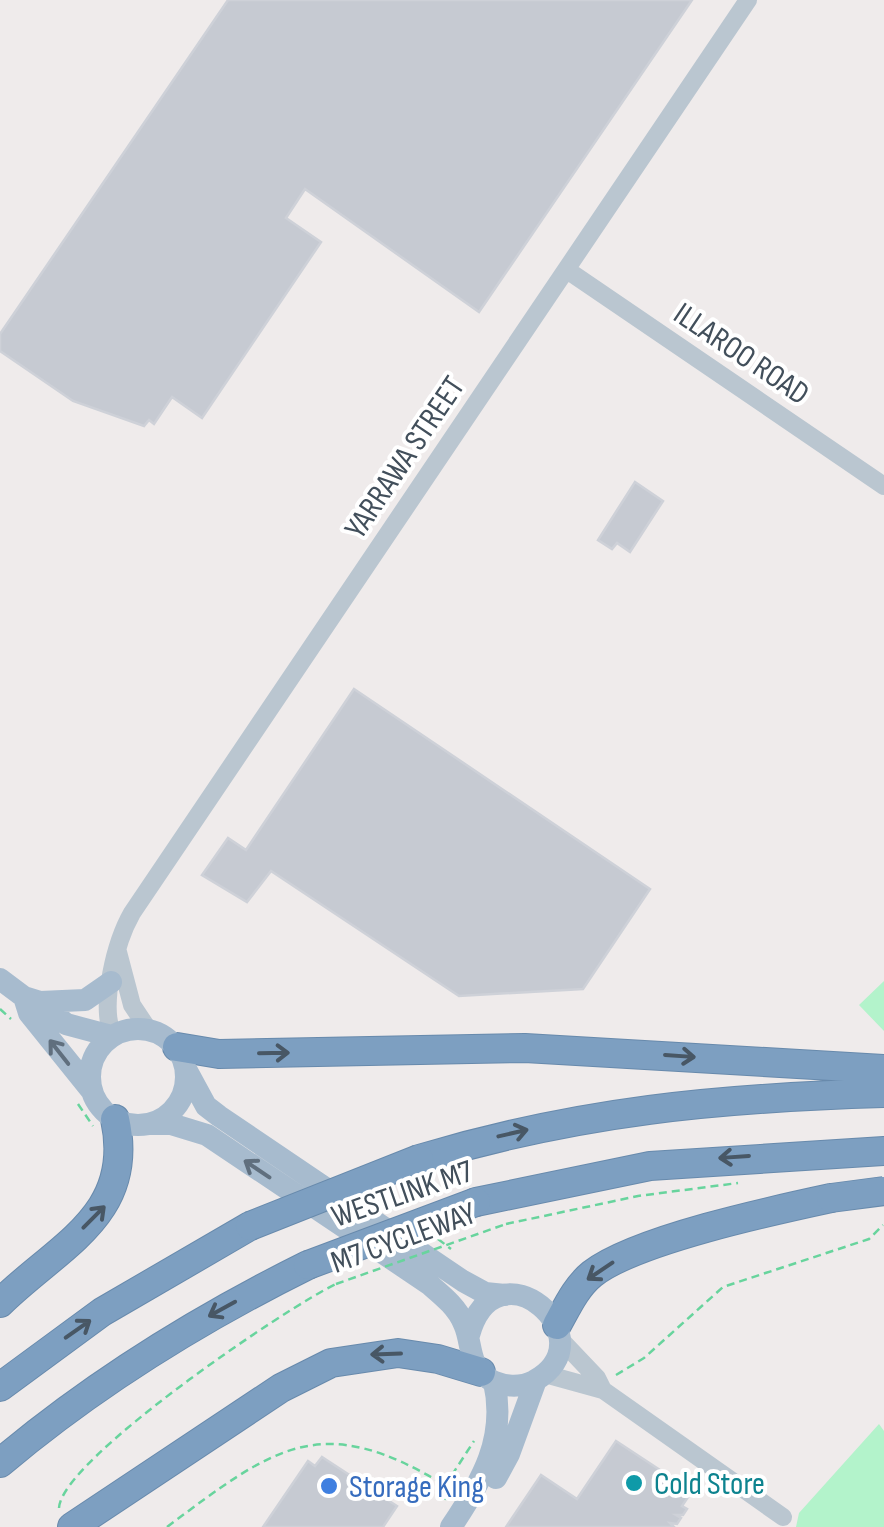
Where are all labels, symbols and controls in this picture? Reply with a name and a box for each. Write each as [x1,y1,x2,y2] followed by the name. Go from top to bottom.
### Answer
[666,295,816,414] street label: ILLAROO ROAD
[337,369,474,546] street label: YARRAWA STREET
[49,1039,70,1066] one-way arrow
[257,1043,289,1062] one-way arrow
[663,1047,695,1066] one-way arrow
[496,1123,528,1141] one-way arrow
[718,1148,750,1167] one-way arrow
[327,1152,478,1237] street label: WESTLINK M7
[244,1159,272,1180] one-way arrow
[326,1194,482,1283] street label: M7 CYCLEWAY
[82,1206,106,1230] one-way arrow
[586,1260,614,1281] one-way arrow
[207,1300,237,1320] one-way arrow
[64,1319,92,1340] one-way arrow
[370,1345,402,1364] one-way arrow
[654,1465,765,1504] place label: Cold Store
[349,1468,484,1507] place label: Storage King
[623,1472,645,1494] marker: Cold Store
[318,1475,340,1497] marker: Storage King

